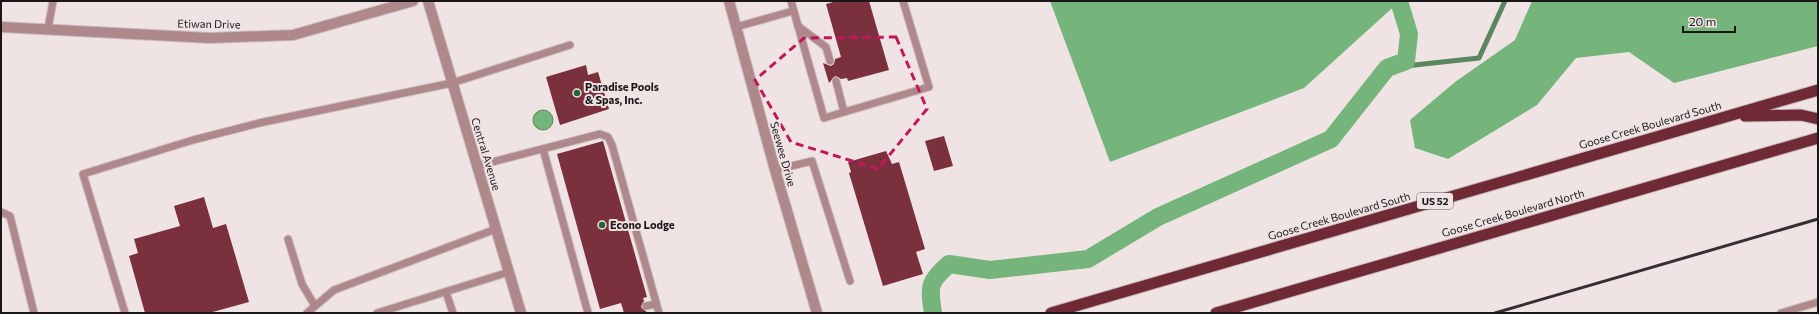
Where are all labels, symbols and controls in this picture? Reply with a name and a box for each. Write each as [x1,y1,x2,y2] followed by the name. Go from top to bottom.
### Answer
[1683,8,1735,34] scale bar
[1689,14,1716,28] text: 20 m
[177,16,241,31] street label: Etiwan Drive
[585,80,659,106] place label: Paradise Pools & Spas, Inc.
[572,88,582,98] marker: Paradise Pools & Spas, Inc.
[1577,98,1723,151] street label: Goose Creek Boulevard South
[469,116,504,192] street label: Central Avenue
[768,120,799,188] street label: Seewee Drive
[1440,186,1586,239] street label: Goose Creek Boulevard North
[1266,189,1412,242] street label: Goose Creek Boulevard South
[1417,193,1453,209] road number: US 52
[610,218,675,231] place label: Econo Lodge
[597,220,607,230] marker: Econo Lodge

